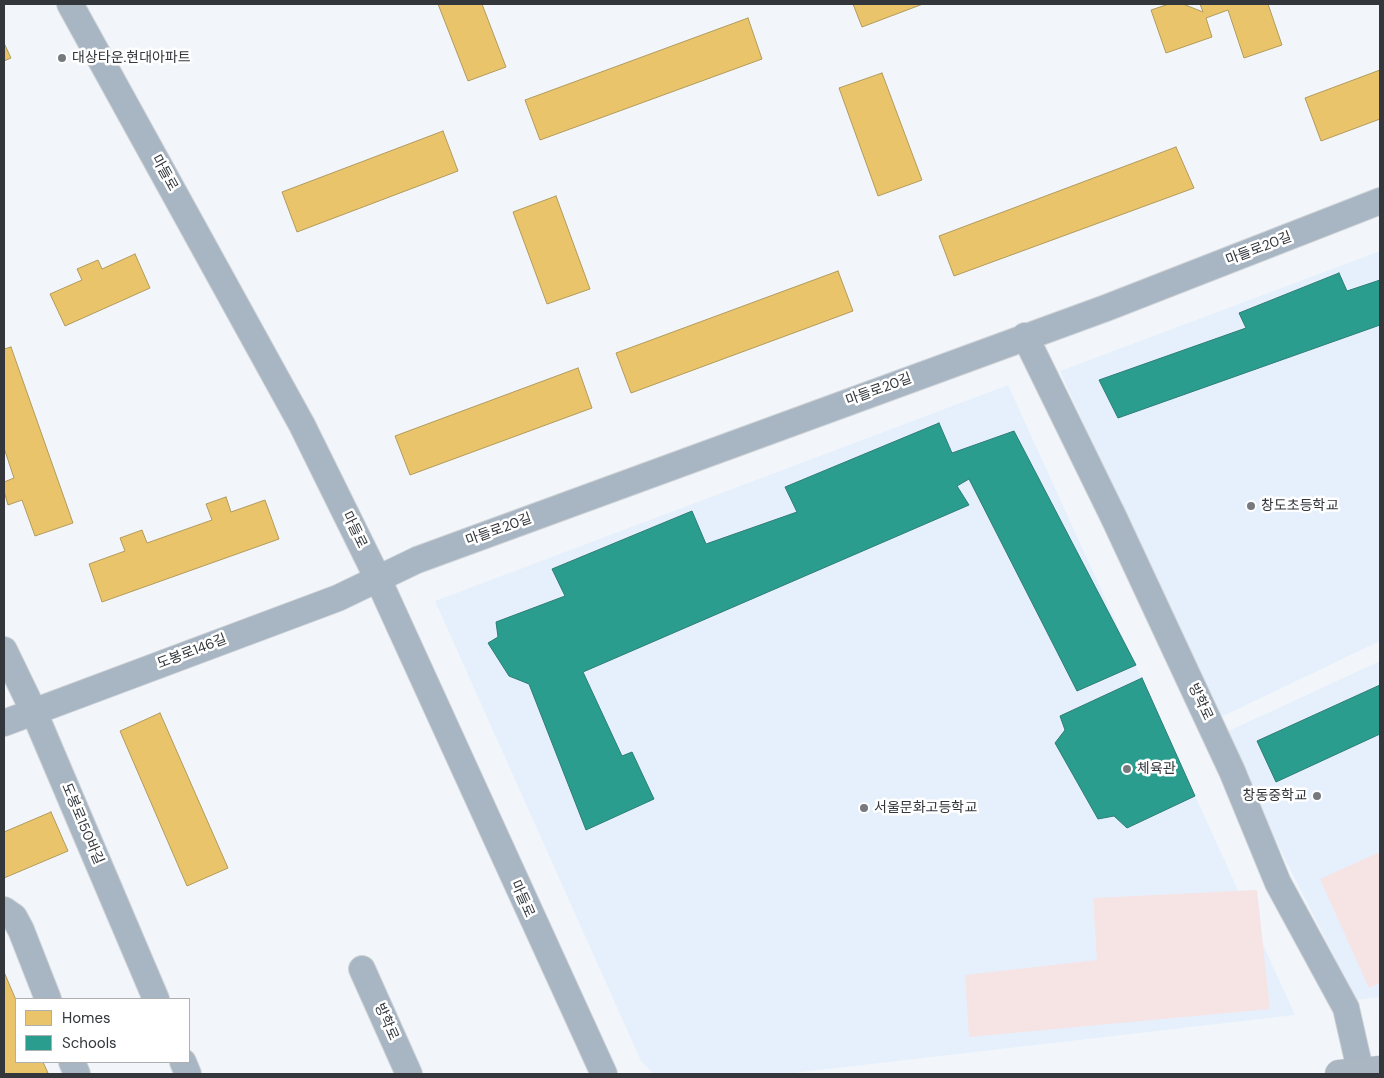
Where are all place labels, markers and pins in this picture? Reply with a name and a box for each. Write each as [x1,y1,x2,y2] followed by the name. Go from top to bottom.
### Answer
[72,50,191,66] place label: 대상타운.현대아파트
[56,52,68,64] marker: 대상타운.현대아파트
[1261,498,1338,514] place label: 창도초등학교
[1245,500,1257,512] marker: 창도초등학교
[1137,761,1176,777] place label: 체육관
[1121,763,1133,775] marker: 체육관
[1243,788,1307,804] place label: 창동중학교
[1311,790,1323,802] marker: 창동중학교
[874,800,977,816] place label: 서울문화고등학교
[858,802,870,814] marker: 서울문화고등학교

